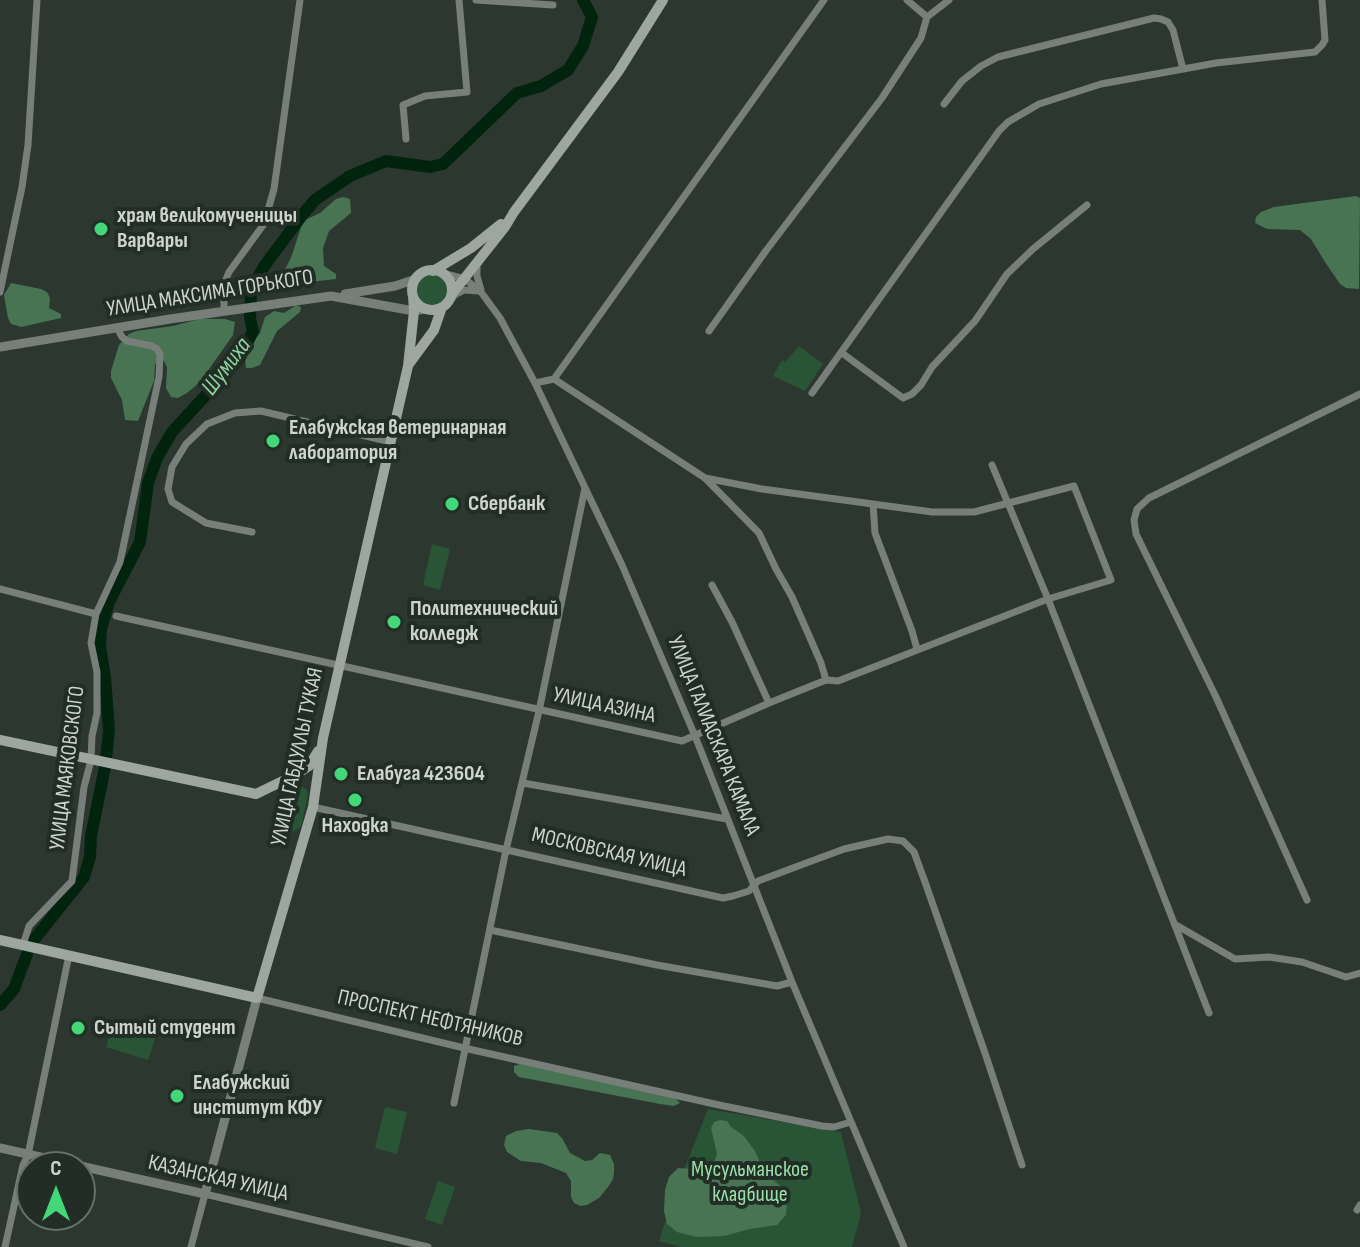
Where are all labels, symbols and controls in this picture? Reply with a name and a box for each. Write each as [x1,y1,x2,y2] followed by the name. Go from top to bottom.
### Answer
[117,203,297,254] place label: храм великомученицы Варвары
[92,220,110,238] marker: храм великомученицы Варвары
[105,265,315,323] street label: УЛИЦА МАКСИМА ГОРЬКОГО
[196,332,258,402] water label: Шумиха
[289,415,506,466] place label: Елабужская ветеринарная лаборатория
[264,432,282,450] marker: Елабужская ветеринарная лаборатория
[468,491,545,517] place label: Сбербанк
[443,495,461,513] marker: Сбербанк
[410,596,558,648] place label: Политехнический колледж
[385,613,403,631] marker: Политехнический колледж
[661,632,765,840] street label: УЛИЦА ГАЛИАСКАРА КАМАЛА
[266,665,330,849] street label: УЛИЦА ГАБДУЛЛЫ ТУКАЯ
[551,682,657,730] street label: УЛИЦА АЗИНА
[45,684,91,852] street label: УЛИЦА МАЯКОВСКОГО
[357,761,485,787] place label: Елабуга 423604
[332,765,350,783] marker: Елабуга 423604
[346,791,364,809] marker: Находка
[322,813,388,839] place label: Находка
[529,822,689,884] street label: МОСКОВСКАЯ УЛИЦА
[335,985,525,1053] street label: ПРОСПЕКТ НЕФТЯНИКОВ
[94,1015,236,1041] place label: Сытый студент
[69,1019,87,1037] marker: Сытый студент
[193,1070,322,1122] place label: Елабужский институт КФУ
[168,1087,186,1105] marker: Елабужский институт КФУ
[145,1150,291,1208] street label: КАЗАНСКАЯ УЛИЦА
[16,1151,96,1231] north arrow
[50,1155,62,1182] text: С
[691,1157,809,1208] park label: Мусульманское кладбище

